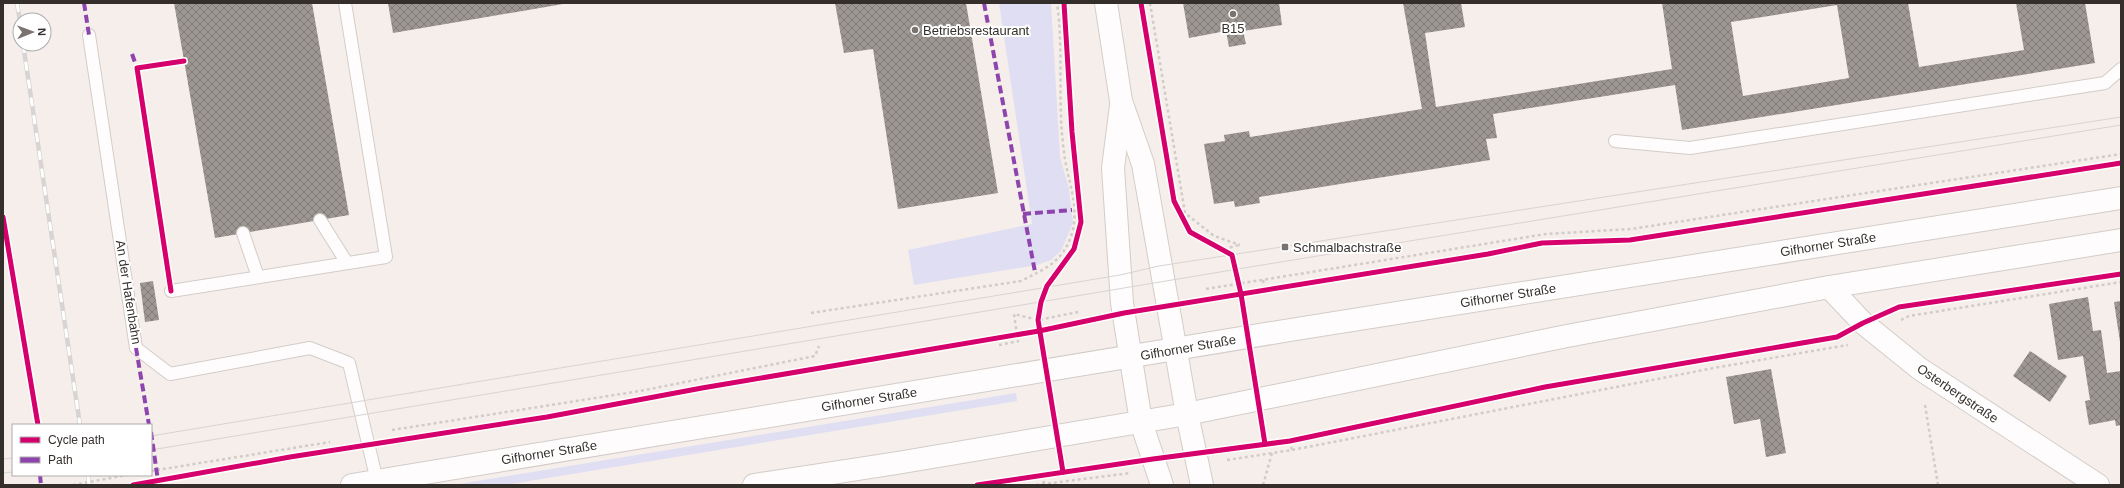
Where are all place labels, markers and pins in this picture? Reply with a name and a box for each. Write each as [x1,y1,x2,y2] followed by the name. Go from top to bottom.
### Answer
[1228,9,1238,19] marker: B15
[1221,21,1245,36] place label: B15
[923,23,1030,38] place label: Betriebsrestaurant
[910,25,920,35] marker: Betriebsrestaurant
[1293,240,1401,255] place label: Schmalbachstraße
[1280,242,1290,252] marker: Schmalbachstraße

